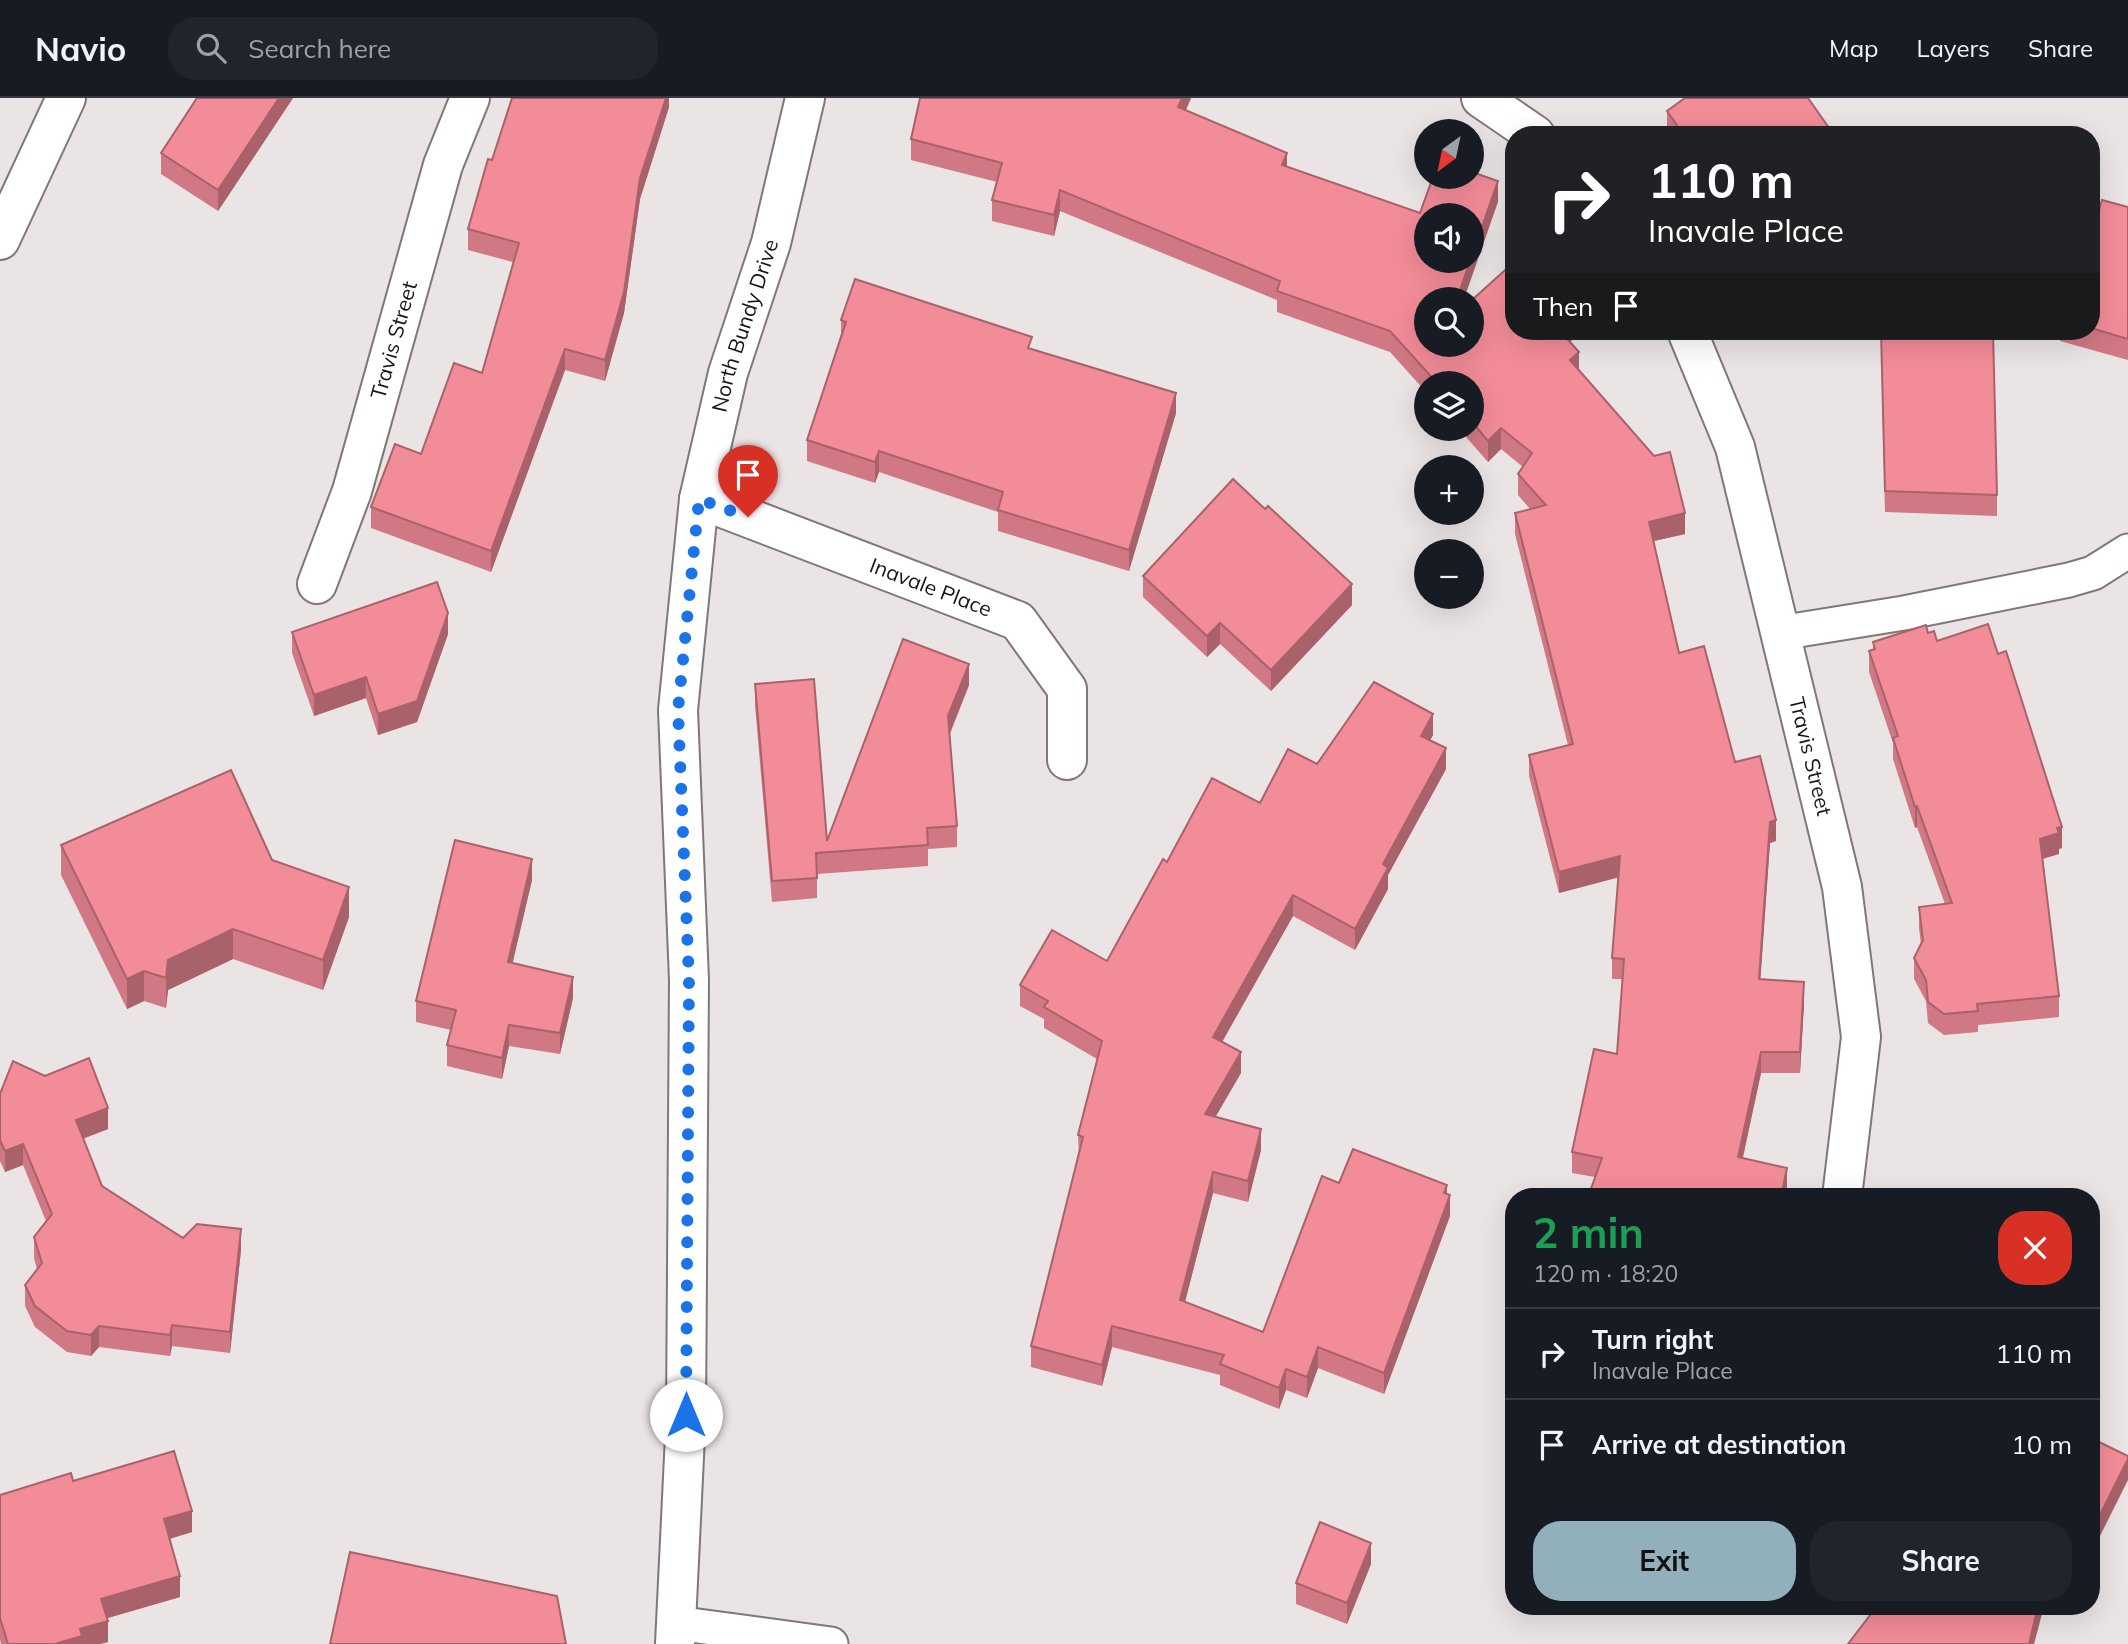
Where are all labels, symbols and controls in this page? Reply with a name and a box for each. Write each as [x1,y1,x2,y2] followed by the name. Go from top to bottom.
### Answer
[168,17,658,80] search box
[35,28,126,69] text: Navio
[192,29,230,67] icon: search
[248,32,391,65] text: Search here
[1829,33,1878,63] text: Map
[1916,33,1990,63] text: Layers
[2028,33,2093,63] text: Share
[1414,119,1484,189] north arrow
[1414,119,1484,609] map controls
[1648,149,1794,210] text: 110 m
[1533,154,1624,245] icon: right
[1414,203,1484,273] button: sound
[1648,210,1844,250] text: Inavale Place
[705,236,783,414] street label: North Bundy Drive
[364,278,422,402] street label: Travis Street
[1414,287,1484,357] button: search
[1607,287,1645,325] icon: arrive
[1533,290,1593,323] text: Then
[1414,371,1484,441] button: layers
[718,445,778,517] pin
[1414,455,1484,525] button: +
[729,456,767,494] icon: arrive
[1414,539,1484,609] button: −
[866,552,996,622] street label: Inavale Place
[1784,694,1838,818] street label: Travis Street
[1533,1206,1644,1259] text: 2 min
[1998,1211,2072,1285] button: close
[1533,1259,1678,1288] text: 120 m · 18:20
[1592,1323,1713,1356] text: Turn right
[1533,1335,1571,1373] icon: right
[1996,1337,2072,1370] text: 110 m
[1592,1356,1733,1385] text: Inavale Place
[649,1378,723,1452] position arrow
[1533,1426,1571,1464] icon: arrive
[1592,1428,1847,1461] text: Arrive at destination
[2011,1428,2072,1461] text: 10 m
[1533,1521,1796,1601] button: Exit
[1810,1521,2072,1601] button: Share

